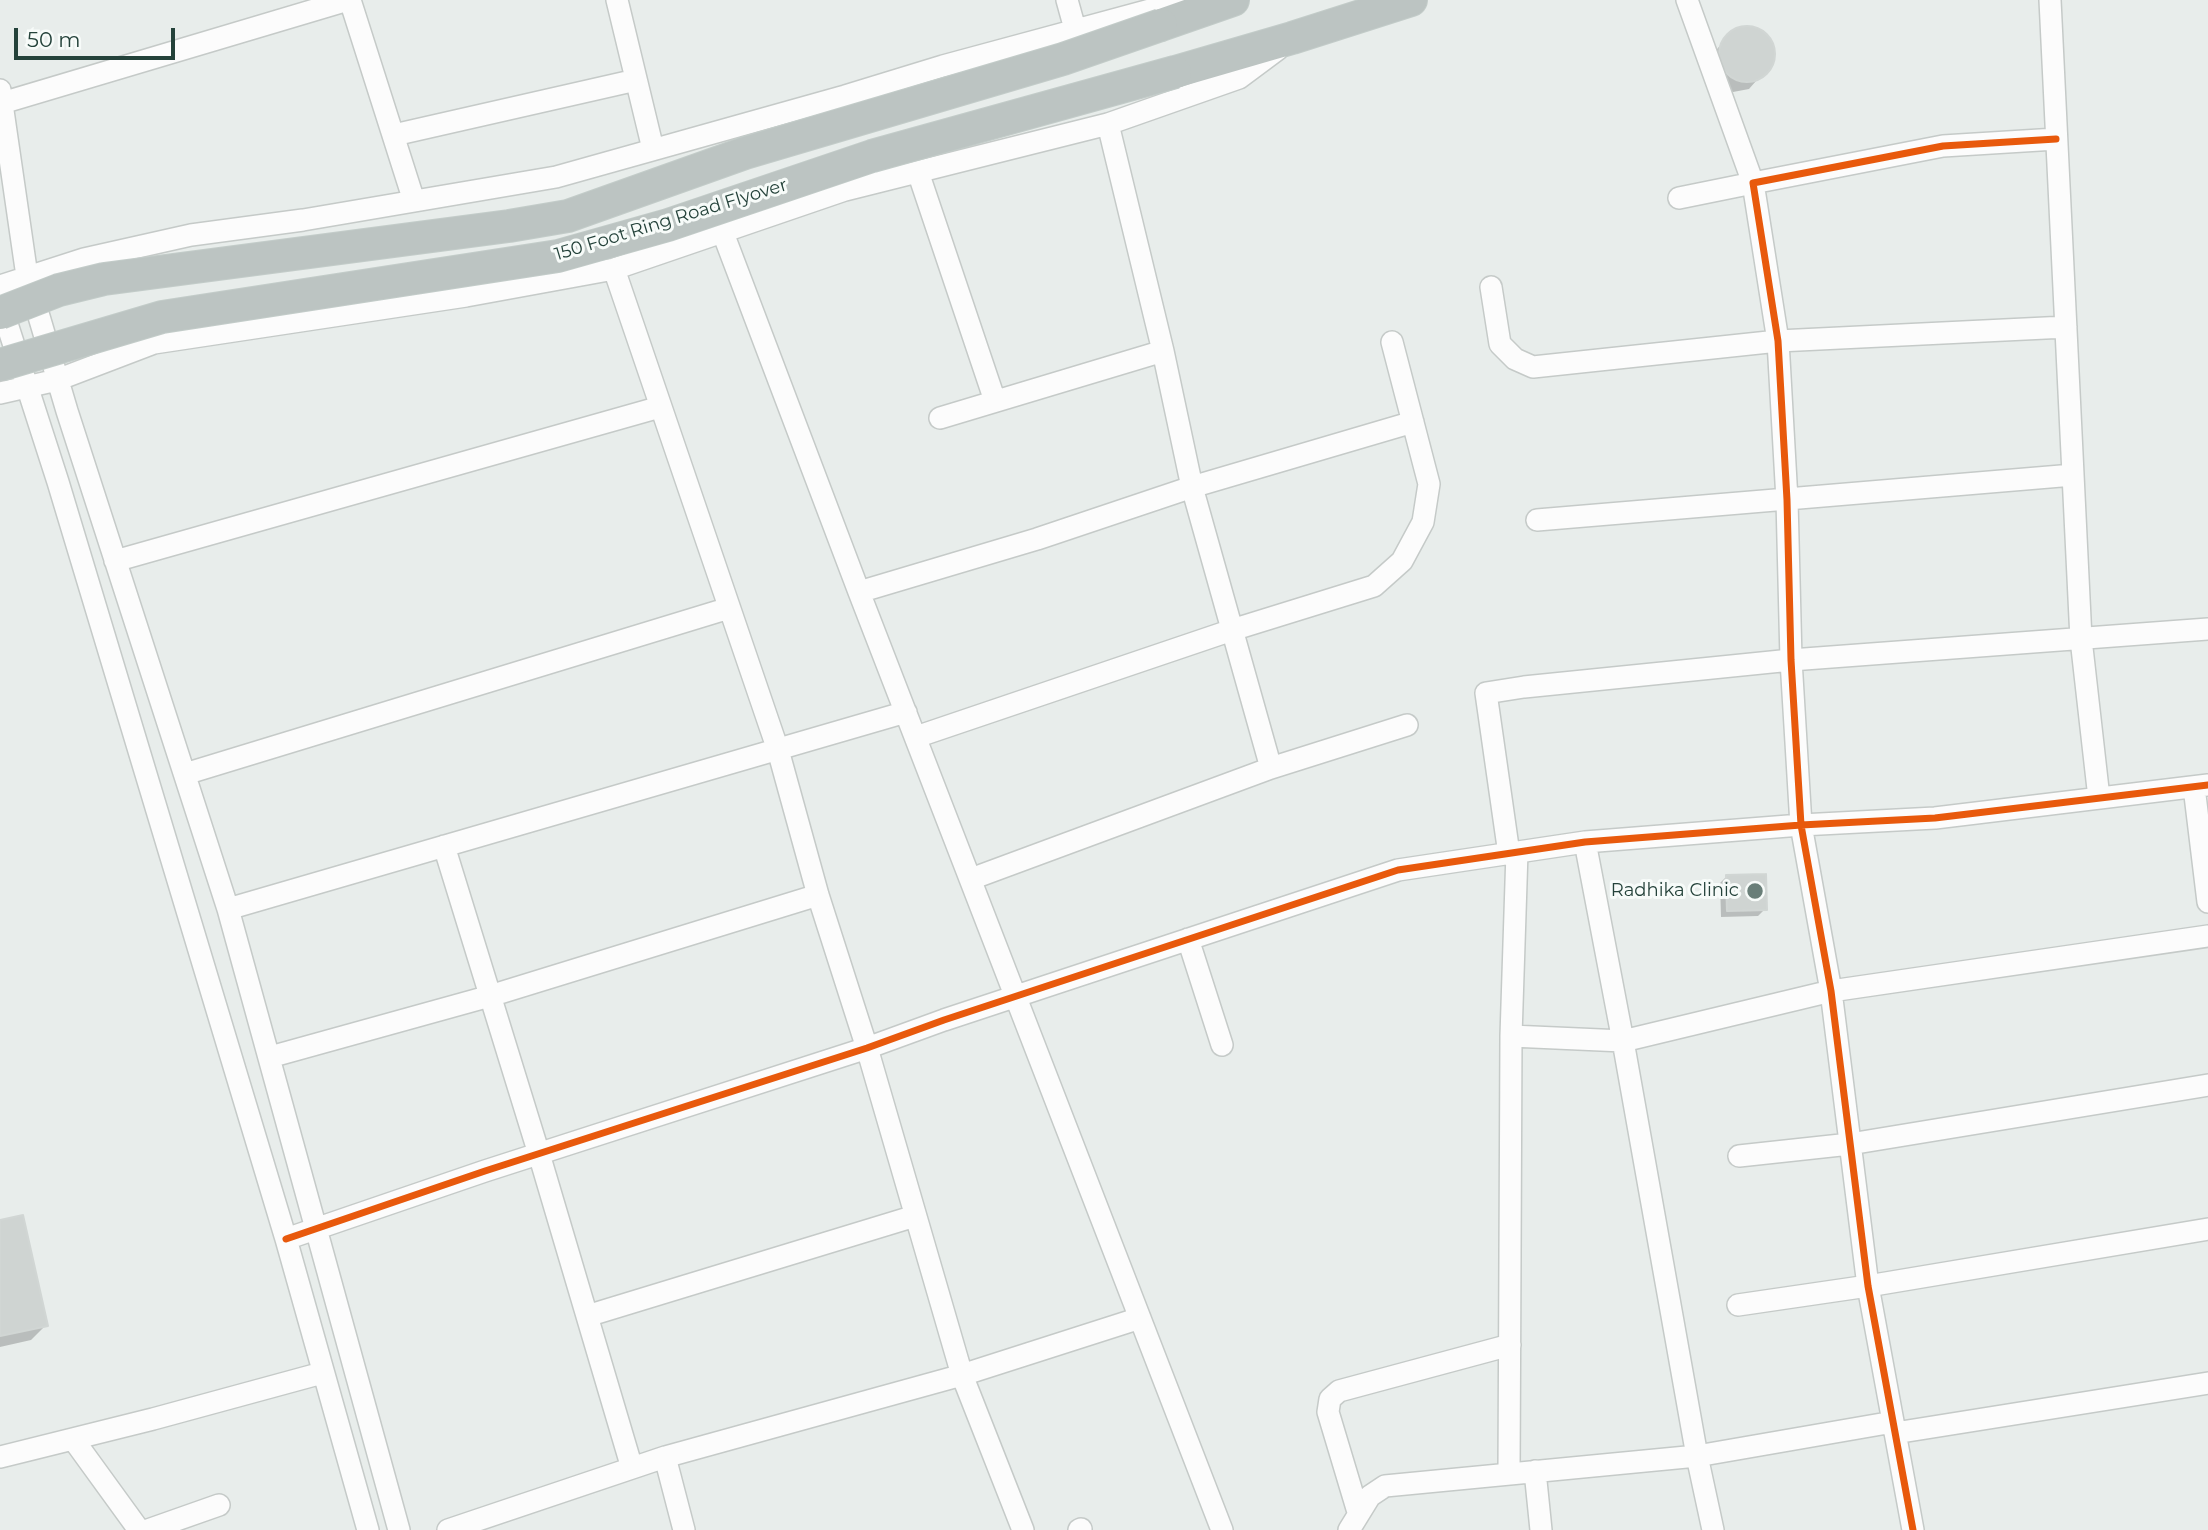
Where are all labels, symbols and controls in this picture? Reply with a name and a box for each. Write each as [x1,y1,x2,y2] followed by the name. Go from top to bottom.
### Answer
[18,14,178,58] scale bar
[27,27,81,52] text: 50 m
[552,174,790,266] street label: 150 Foot Ring Road Flyover
[1611,880,1739,902] place label: Radhika Clinic
[1745,881,1765,901] marker: Radhika Clinic

